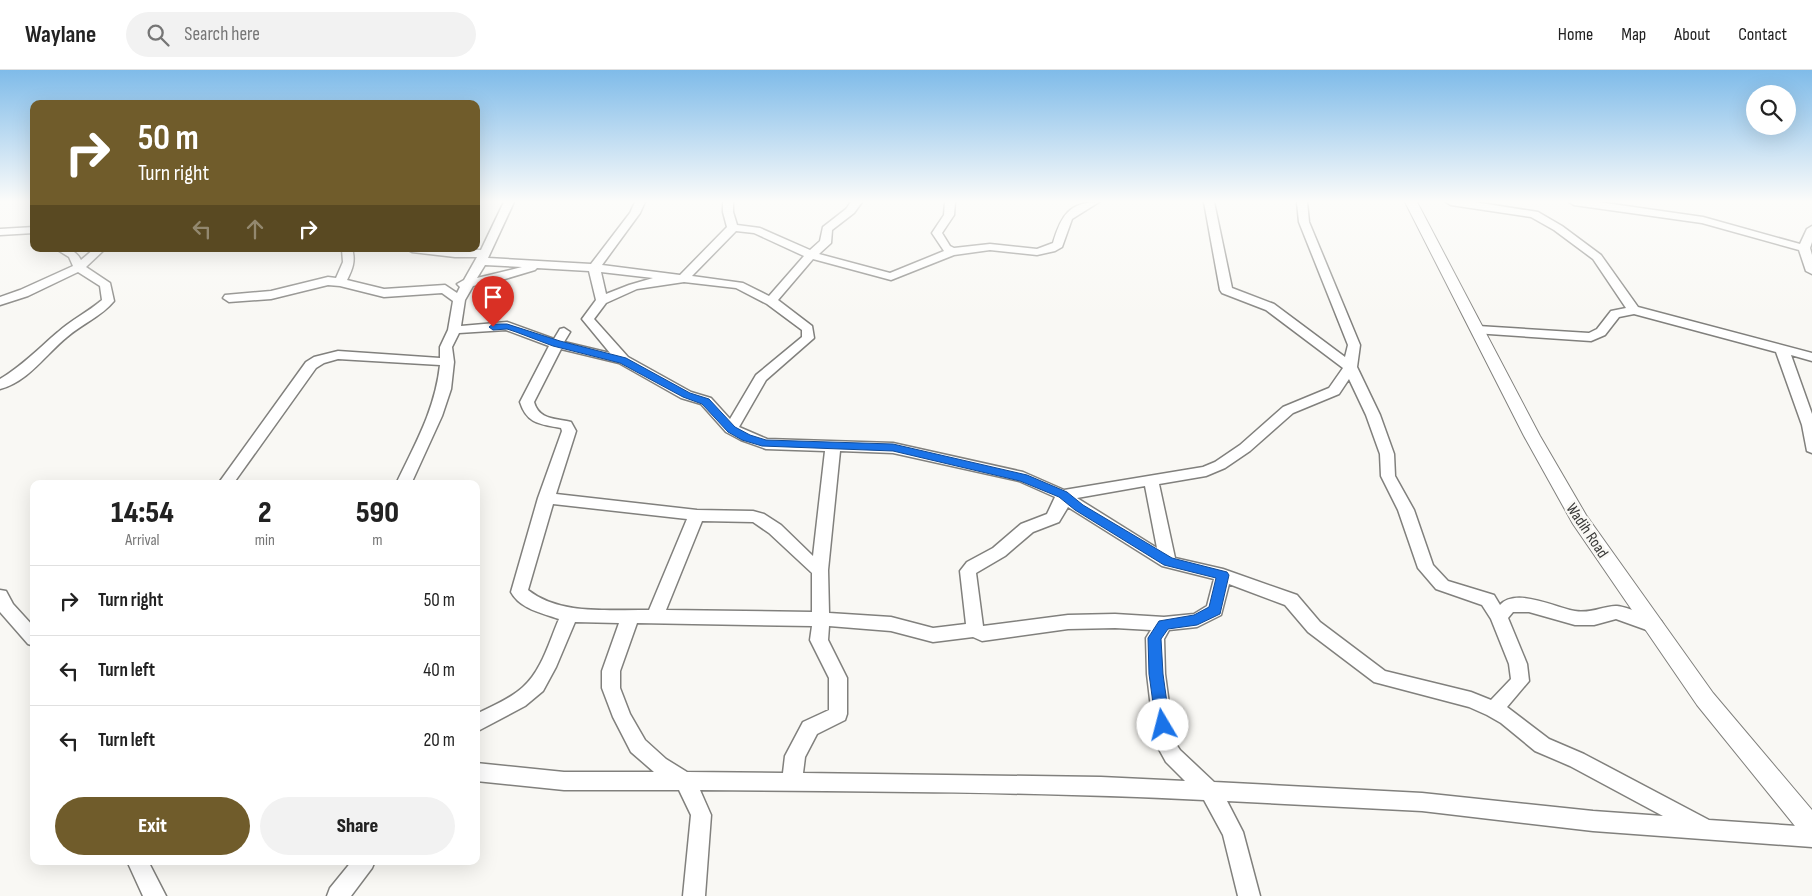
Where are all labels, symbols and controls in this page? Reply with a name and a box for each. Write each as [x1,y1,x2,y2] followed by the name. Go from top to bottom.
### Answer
[126,12,476,57] search box
[25,20,96,49] text: Waylane
[144,21,172,49] icon: search
[184,23,260,46] text: Search here
[1558,24,1593,45] text: Home
[1621,24,1646,45] text: Map
[1674,24,1710,45] text: About
[1738,24,1787,45] text: Contact
[1746,85,1796,135] map controls
[1746,85,1796,135] button: search
[138,117,199,160] text: 50 m
[55,120,120,185] icon: right
[138,160,209,187] text: Turn right
[188,215,216,243] icon: left
[241,215,269,243] icon: ahead
[294,215,322,243] icon: right
[472,276,514,327] pin
[479,283,507,311] icon: arrive
[111,495,174,531] text: 14:54
[258,495,272,531] text: 2
[356,495,399,531] text: 590
[1562,500,1612,562] street label: Wadih Road
[125,531,160,550] text: Arrival
[255,531,275,550] text: min
[372,531,383,550] text: m
[55,587,83,615] icon: right
[98,589,163,612] text: Turn right
[424,589,455,612] text: 50 m
[55,657,83,685] icon: left
[98,659,155,682] text: Turn left
[423,659,455,682] text: 40 m
[1136,698,1188,750] position arrow
[55,727,83,755] icon: left
[98,729,155,752] text: Turn left
[423,729,455,752] text: 20 m
[55,797,250,855] button: Exit
[260,797,455,855] button: Share

